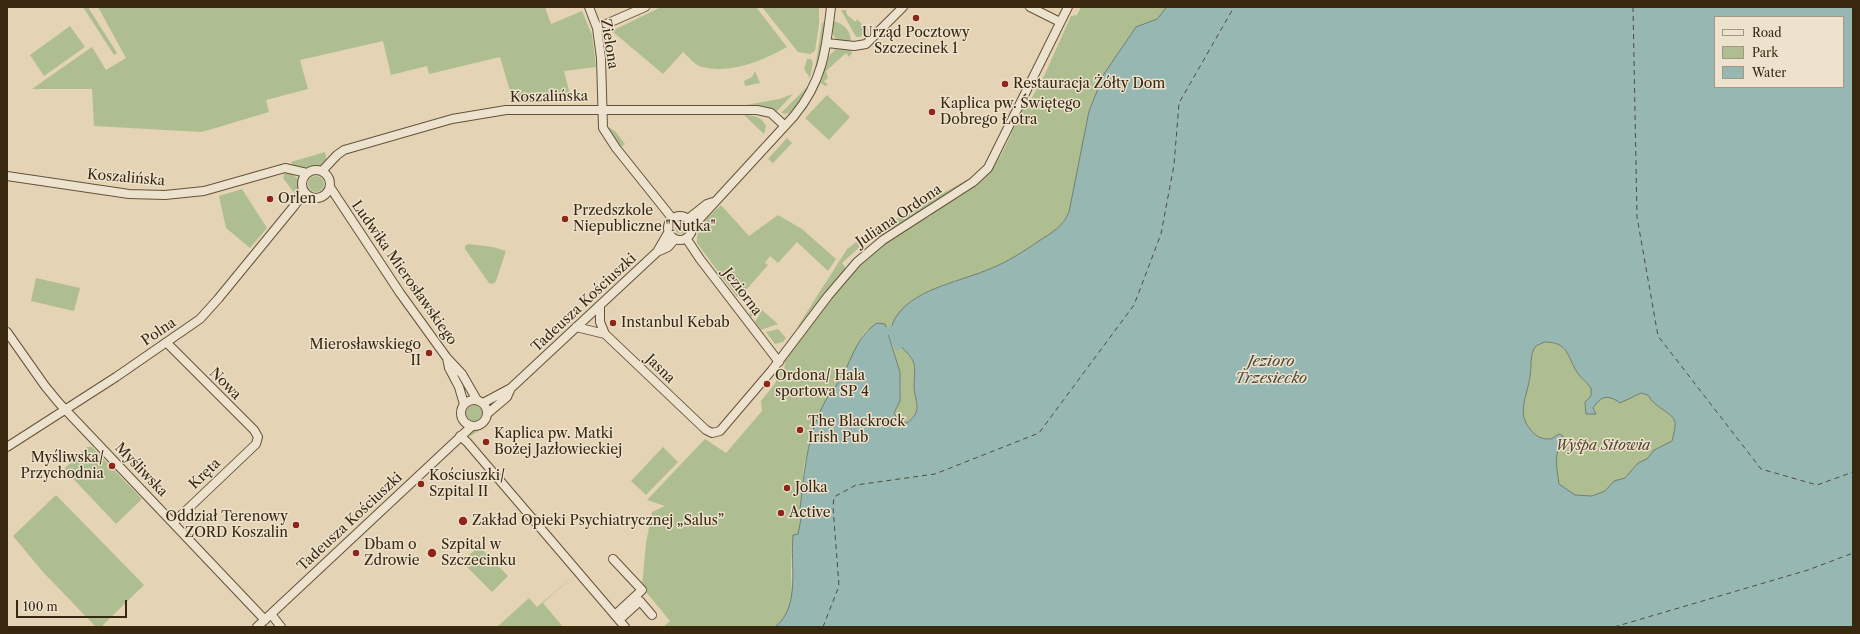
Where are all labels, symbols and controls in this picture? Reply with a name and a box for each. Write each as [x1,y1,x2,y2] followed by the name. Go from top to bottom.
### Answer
[911,13,921,23] marker: Urząd Pocztowy Szczecinek 1
[1714,16,1844,88] legend
[597,18,621,70] street label: Zielona
[862,25,970,58] place label: Urząd Pocztowy Szczecinek 1
[1752,25,1782,40] text: Road
[1752,45,1778,60] text: Park
[1752,65,1786,80] text: Water
[1013,76,1165,92] place label: Restauracja Żółty Dom
[1000,79,1010,89] marker: Restauracja Żółty Dom
[510,88,588,106] street label: Koszalińska
[940,96,1081,128] place label: Kaplica pw. Świętego Dobrego Łotra
[927,107,937,117] marker: Kaplica pw. Świętego Dobrego Łotra
[86,166,166,190] street label: Koszalińska
[853,181,945,251] street label: Juliana Ordona
[278,191,316,207] place label: Orlen
[265,194,275,204] marker: Orlen
[348,198,460,348] street label: Ludwika Mierosławskiego
[573,203,716,236] place label: Przedszkole Niepubliczne "Nutka"
[560,214,570,224] marker: Przedszkole Niepubliczne "Nutka"
[528,250,640,356] street label: Tadeusza Kościuszki
[719,265,765,319] street label: Jeziorna
[139,314,179,350] street label: Polna
[621,315,730,331] place label: Instanbul Kebab
[608,318,618,328] marker: Instanbul Kebab
[310,337,421,370] place label: Mierosławskiego II
[424,348,434,358] marker: Mierosławskiego II
[642,351,678,387] street label: Jasna
[1235,353,1307,388] water label: Jezioro Trzesiecko
[206,365,244,403] street label: Nowa
[775,368,869,400] place label: Ordona/ Hala sportowa SP 4
[762,379,772,389] marker: Ordona/ Hala sportowa SP 4
[808,414,905,446] place label: The Blackrock Irish Pub
[795,425,805,435] marker: The Blackrock Irish Pub
[494,426,622,458] place label: Kaplica pw. Matki Bożej Jazłowieckiej
[481,437,491,447] marker: Kaplica pw. Matki Bożej Jazłowieckiej
[1556,438,1650,454] park label: Wyspa Sitowia
[111,440,171,500] street label: Myśliwska
[21,450,104,482] place label: Myśliwska/ Przychodnia
[186,455,224,493] street label: Kręta
[107,461,117,471] marker: Myśliwska/ Przychodnia
[429,468,505,500] place label: Kościuszki/ Szpital II
[294,469,406,575] street label: Tadeusza Kościuszki
[416,479,426,489] marker: Kościuszki/ Szpital II
[795,480,828,496] place label: Jolka
[782,483,792,493] marker: Jolka
[789,505,831,521] place label: Active
[776,508,786,518] marker: Active
[166,509,288,542] place label: Oddział Terenowy ZORD Koszalin
[472,513,724,529] place label: Zakład Opieki Psychiatrycznej „Salus”
[457,515,469,527] marker: Zakład Opieki Psychiatrycznej „Salus”
[291,520,301,530] marker: Oddział Terenowy ZORD Koszalin
[364,537,420,570] place label: Dbam o Zdrowie
[441,537,516,570] place label: Szpital w Szczecinku
[426,547,438,559] marker: Szpital w Szczecinku
[351,548,361,558] marker: Dbam o Zdrowie
[18,592,129,618] scale bar
[23,599,58,614] text: 100 m

